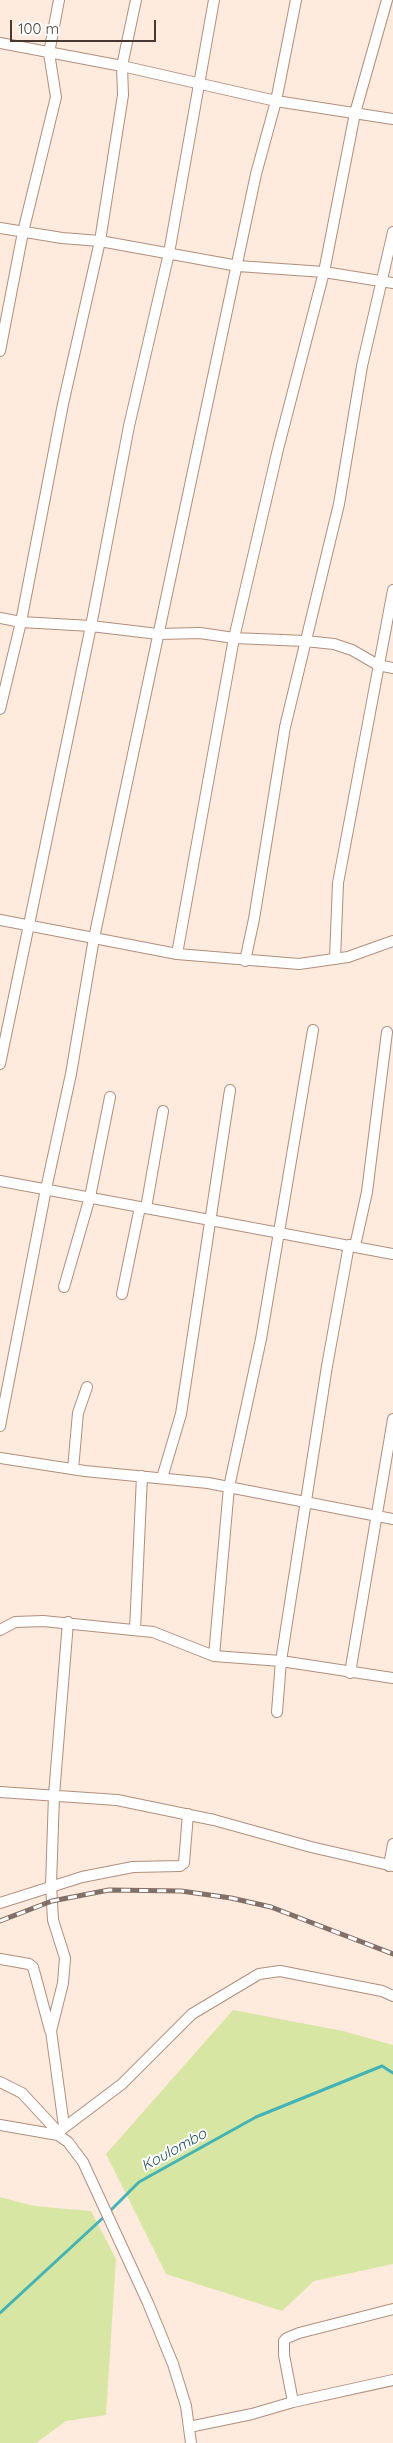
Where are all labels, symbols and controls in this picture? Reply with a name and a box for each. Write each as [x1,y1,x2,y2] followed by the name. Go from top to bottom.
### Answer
[12,10,159,42] scale bar
[18,19,59,38] text: 100 m
[138,2125,210,2175] water label: Koulombo

